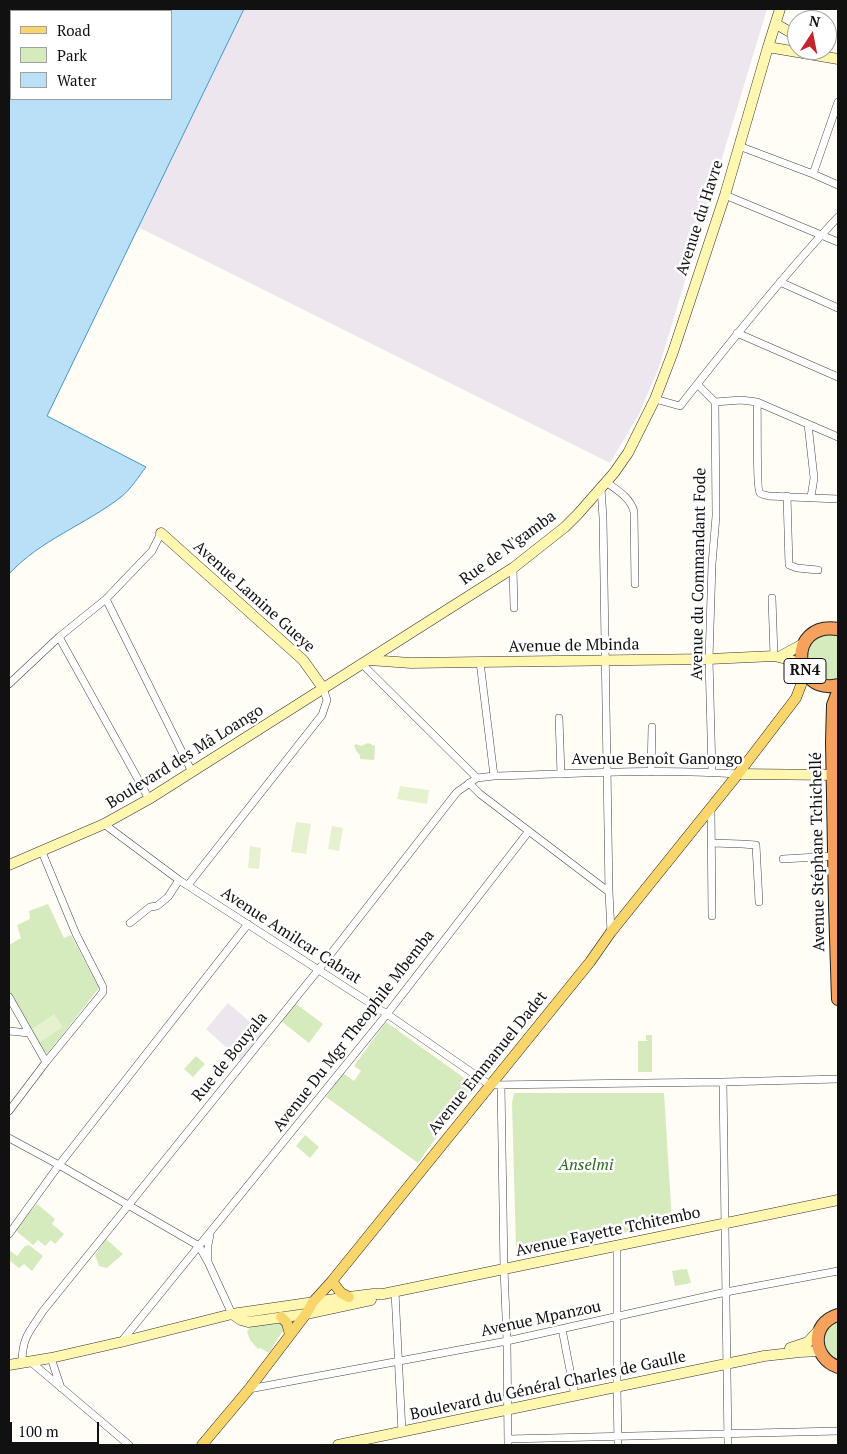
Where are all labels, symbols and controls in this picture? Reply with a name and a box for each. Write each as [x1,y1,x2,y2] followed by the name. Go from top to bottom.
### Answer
[10,10,172,100] legend
[787,10,837,60] north arrow
[808,10,822,31] text: N
[57,20,90,40] text: Road
[57,45,87,65] text: Park
[57,70,96,90] text: Water
[672,158,728,278] street label: Avenue du Havre
[688,467,710,681] street label: Avenue du Commandant Fode
[456,507,560,589] street label: Rue de N'gamba
[189,537,319,657] street label: Avenue Lamine Gueye
[508,635,640,657] street label: Avenue de Mbinda
[784,658,826,684] road number: RN4
[103,701,267,813] street label: Boulevard des Mâ Loango
[571,749,743,769] street label: Avenue Benoît Ganongo
[807,752,829,952] street label: Avenue Stéphane Tchichellé
[217,883,365,989] street label: Avenue Amilcar Cabrat
[269,926,439,1136] street label: Avenue Du Mgr Theophile Mbemba
[424,987,552,1139] street label: Avenue Emmanuel Dadet
[188,1009,272,1105] street label: Rue de Bouyala
[559,1155,613,1175] park label: Anselmi
[514,1203,702,1261] street label: Avenue Fayette Tchitembo
[479,1297,603,1341] street label: Avenue Mpanzou
[408,1347,688,1425] street label: Boulevard du Général Charles de Gaulle
[12,1412,101,1444] scale bar
[18,1421,59,1441] text: 100 m

